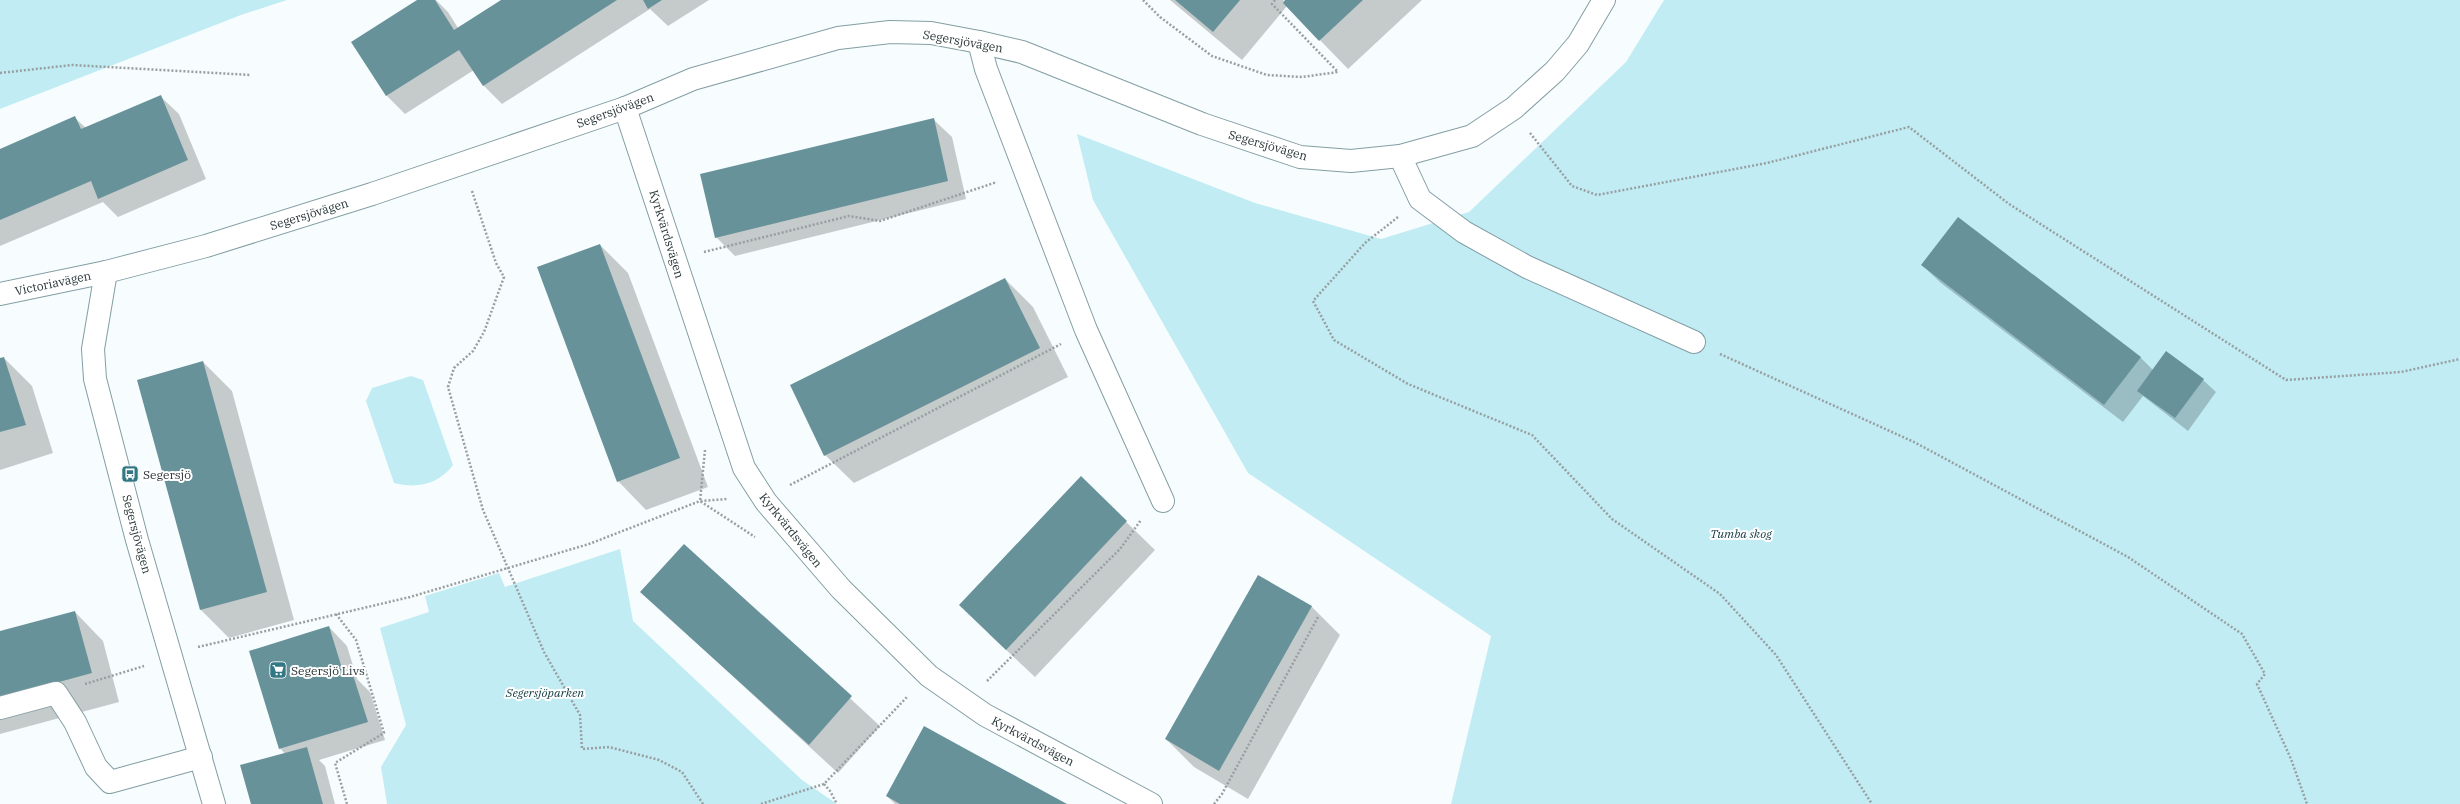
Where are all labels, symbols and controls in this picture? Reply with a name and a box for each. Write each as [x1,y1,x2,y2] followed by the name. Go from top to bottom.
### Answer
[922,27,1005,55] street label: Segersjövägen
[574,89,656,131] street label: Segersjövägen
[1227,127,1309,163] street label: Segersjövägen
[646,188,688,280] street label: Kyrkvärdsvägen
[268,195,350,233] street label: Segersjövägen
[14,268,93,298] street label: Victoriavägen
[120,464,140,484] bus stop icon: Segersjö
[143,467,191,482] place label: Segersjö
[756,490,826,571] street label: Kyrkvärdsvägen
[119,493,155,575] street label: Segersjövägen
[1710,526,1772,541] park label: Tumba skog
[268,660,288,680] supermarket icon: Segersjö Livs
[291,663,365,678] place label: Segersjö Livs
[505,685,584,700] park label: Segersjöparken
[989,713,1077,769] street label: Kyrkvärdsvägen

